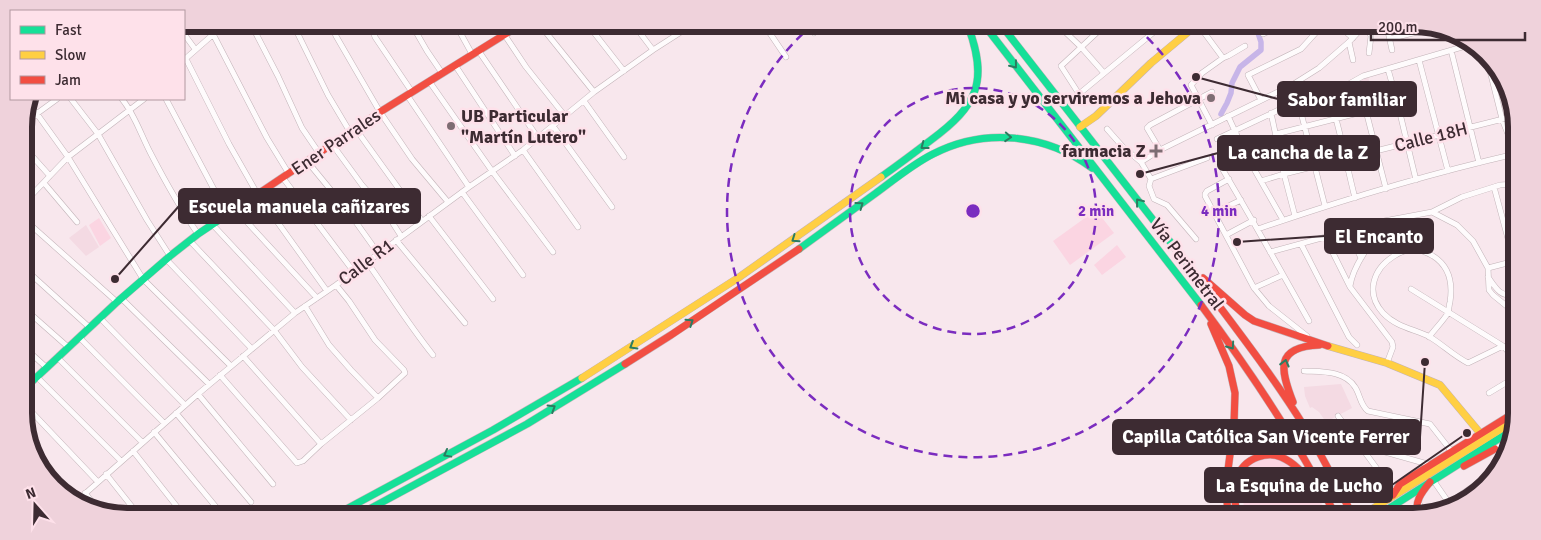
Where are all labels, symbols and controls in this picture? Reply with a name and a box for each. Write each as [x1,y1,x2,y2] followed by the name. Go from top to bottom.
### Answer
[10,10,185,100] legend
[1371,10,1525,42] scale bar
[1378,18,1418,36] text: 200 m
[55,21,82,39] text: Fast
[55,46,86,64] text: Slow
[1009,59,1017,68] one-way arrow
[55,71,81,89] text: Jam
[1278,82,1416,116] callout: Sabor familiar
[945,87,1201,109] place label: Mi casa y yo serviremos a Jehova
[1288,88,1407,112] text: Sabor familiar
[1205,92,1217,104] marker: Mi casa y yo serviremos a Jehova
[287,104,385,180] street label: Ener Parrales
[461,105,586,148] place label: UB Particular "Martín Lutero"
[1392,117,1470,157] street label: Calle 18H
[445,120,457,132] marker: UB Particular "Martín Lutero"
[1005,131,1013,142] one-way arrow
[1218,136,1379,170] callout: La cancha de la Z
[920,140,930,149] one-way arrow
[1061,140,1146,162] place label: farmacia Z
[1227,141,1369,165] text: La cancha de la Z
[1150,145,1162,157] marker: farmacia Z
[179,189,420,223] callout: Escuela manuela cañizares
[188,195,410,219] text: Escuela manuela cañizares
[1136,199,1145,208] one-way arrow
[854,202,863,211] one-way arrow
[964,202,982,220] centre of rings
[1078,202,1114,220] text: 2 min
[1201,202,1237,220] text: 4 min
[1145,214,1229,314] street label: Vía Perimetral
[1325,219,1433,253] callout: El Encanto
[1335,225,1423,249] text: El Encanto
[791,233,801,242] one-way arrow
[334,234,398,290] street label: Calle R1
[684,319,694,328] one-way arrow
[630,339,639,349] one-way arrow
[1225,340,1234,350] one-way arrow
[1279,359,1290,367] one-way arrow
[547,405,556,415] one-way arrow
[1113,420,1420,454] callout: Capilla Católica San Vicente Ferrer
[1122,425,1410,449] text: Capilla Católica San Vicente Ferrer
[444,448,453,458] one-way arrow
[1205,468,1392,502] callout: La Esquina de Lucho
[1215,474,1383,498] text: La Esquina de Lucho
[10,480,60,530] north arrow
[23,484,38,503] text: N

